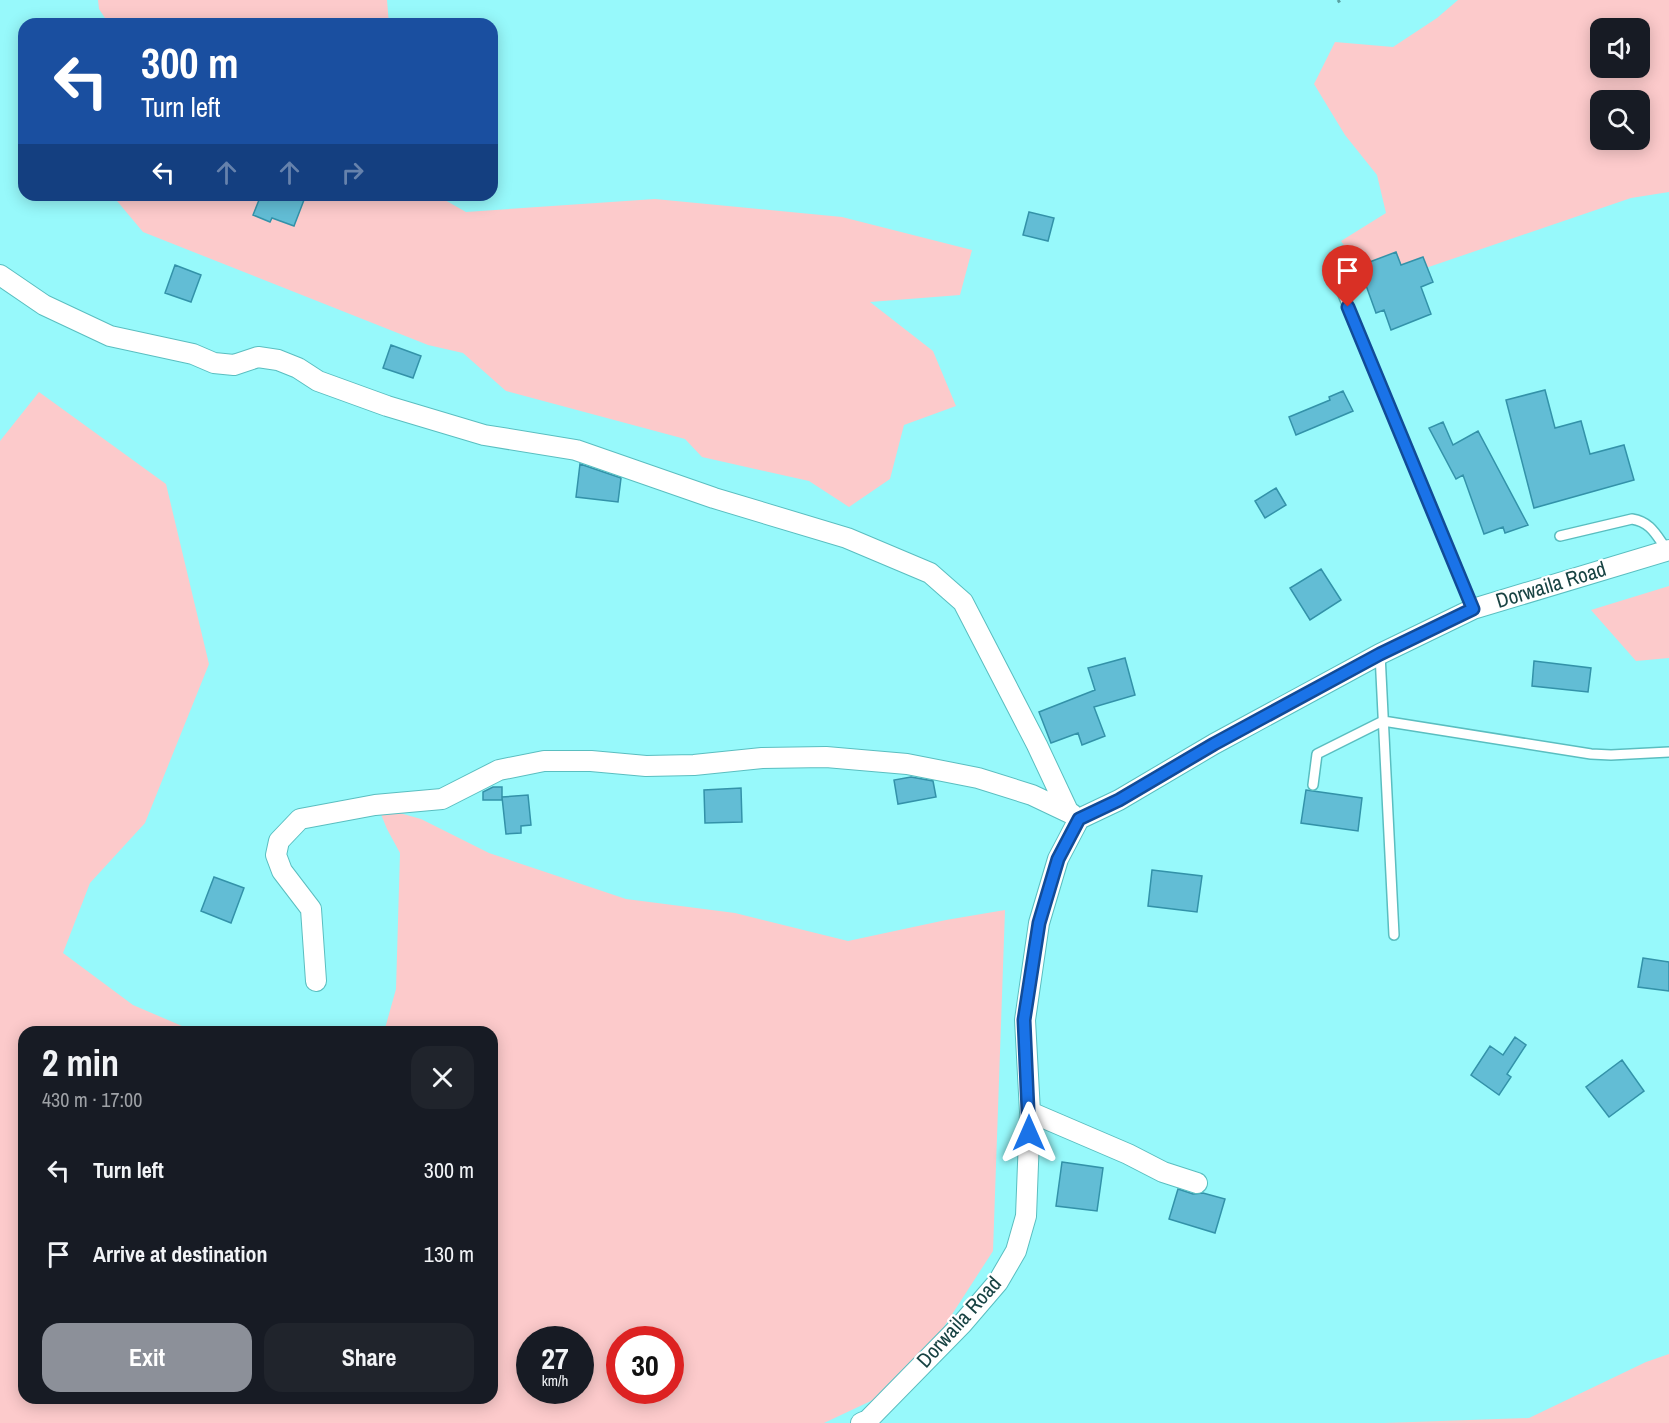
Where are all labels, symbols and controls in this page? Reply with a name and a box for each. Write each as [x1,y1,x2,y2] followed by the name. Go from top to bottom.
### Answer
[1590,18,1650,150] map controls
[1590,18,1650,78] button: sound
[141,35,239,91] text: 300 m
[42,42,120,120] icon: left
[141,89,220,125] text: Turn left
[1590,90,1650,150] button: search
[147,156,180,189] icon: left
[210,156,243,189] icon: ahead
[273,156,306,189] icon: ahead
[336,156,369,189] icon: right
[1322,245,1373,307] pin
[1331,254,1364,287] icon: arrive
[1492,554,1610,615] street label: Dorwaila Road
[42,1039,119,1087] text: 2 min
[411,1046,474,1109] button: close
[42,1086,142,1113] text: 430 m · 17:00
[997,1101,1061,1165] position arrow
[42,1154,75,1187] icon: left
[93,1155,164,1185] text: Turn left
[424,1155,474,1185] text: 300 m
[42,1238,75,1271] icon: arrive
[93,1239,267,1269] text: Arrive at destination
[424,1239,474,1269] text: 130 m
[910,1270,1008,1374] street label: Dorwaila Road
[42,1323,252,1392] button: Exit
[264,1323,474,1392] button: Share
[606,1326,684,1404] speed limit sign: 30
[541,1338,569,1378] text: 27
[542,1370,568,1391] text: km/h

